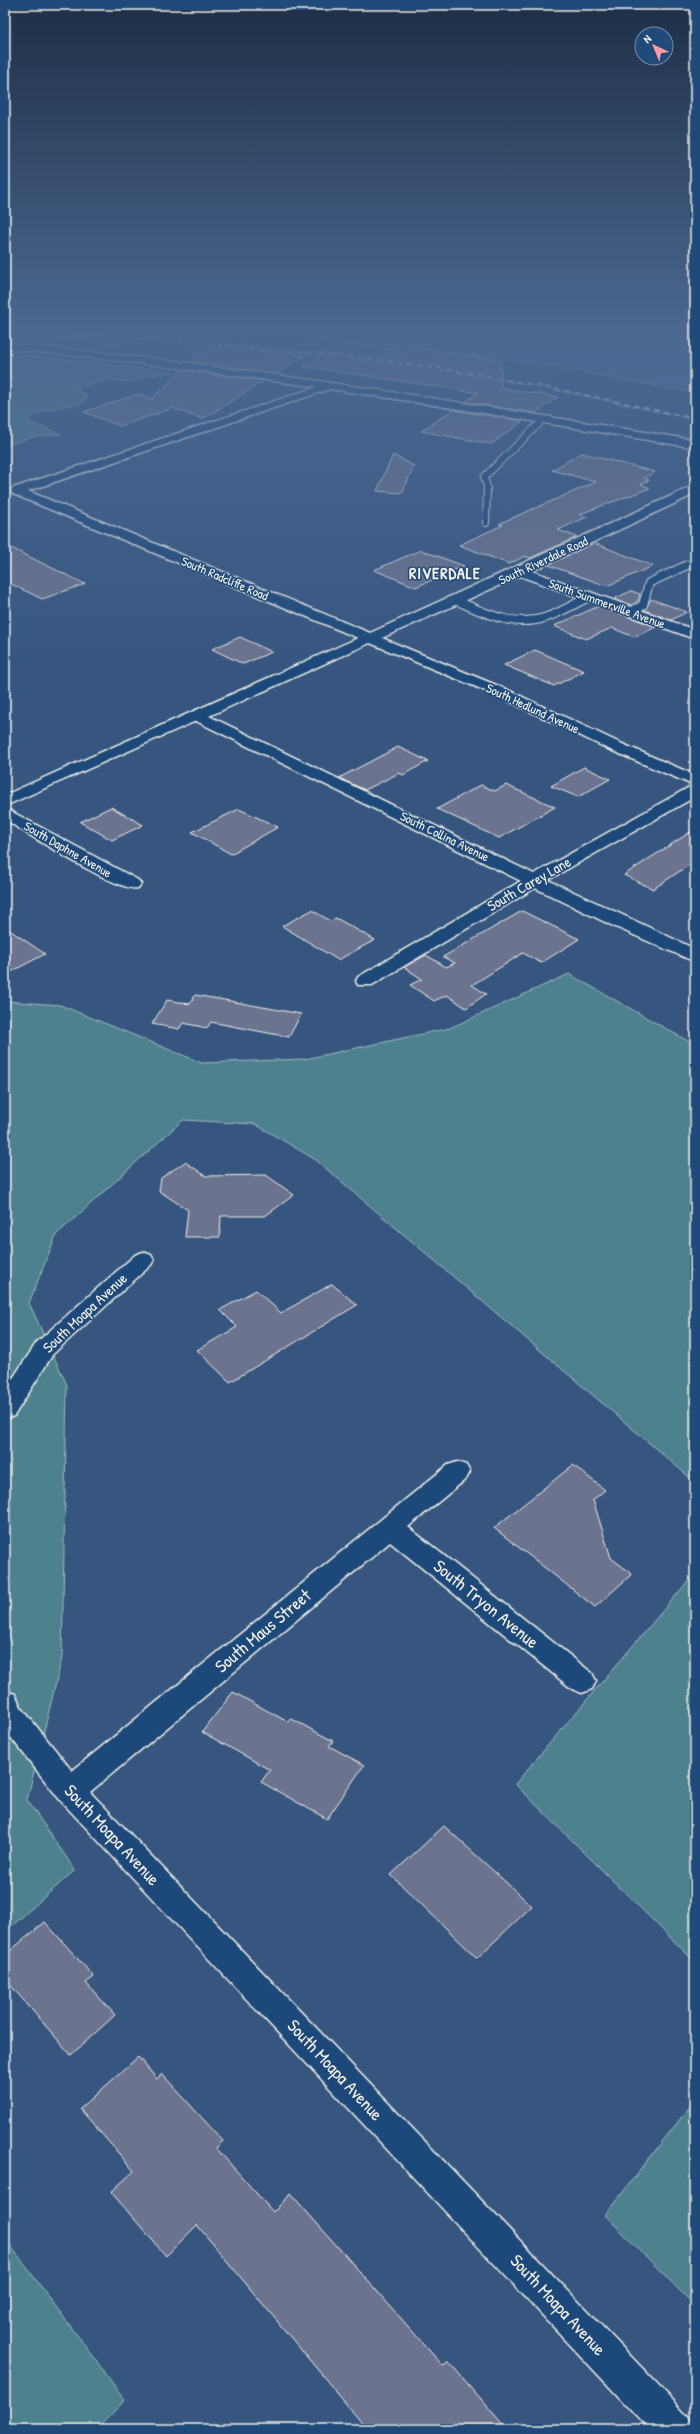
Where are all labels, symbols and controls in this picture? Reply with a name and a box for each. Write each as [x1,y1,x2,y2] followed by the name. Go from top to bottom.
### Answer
[634,26,674,66] north arrow
[640,32,654,46] text: N
[495,531,591,589] street label: South Riverdale Road
[179,552,271,604] street label: South Radcliffe Road
[409,562,481,584] district label: RIVERDALE
[546,573,668,633] street label: South Summerville Avenue
[483,678,583,738] street label: South Hedlund Avenue
[397,807,493,865] street label: South Collina Avenue
[21,817,115,881] street label: South Daphne Avenue
[483,851,575,916] street label: South Carey Lane
[38,1268,132,1357] street label: South Moapa Avenue
[428,1553,544,1654] street label: South Tryon Avenue
[209,1582,317,1678] street label: South Maus Street
[59,1779,166,1891] street label: South Moapa Avenue
[282,2014,389,2126] street label: South Moapa Avenue
[505,2249,612,2361] street label: South Moapa Avenue

